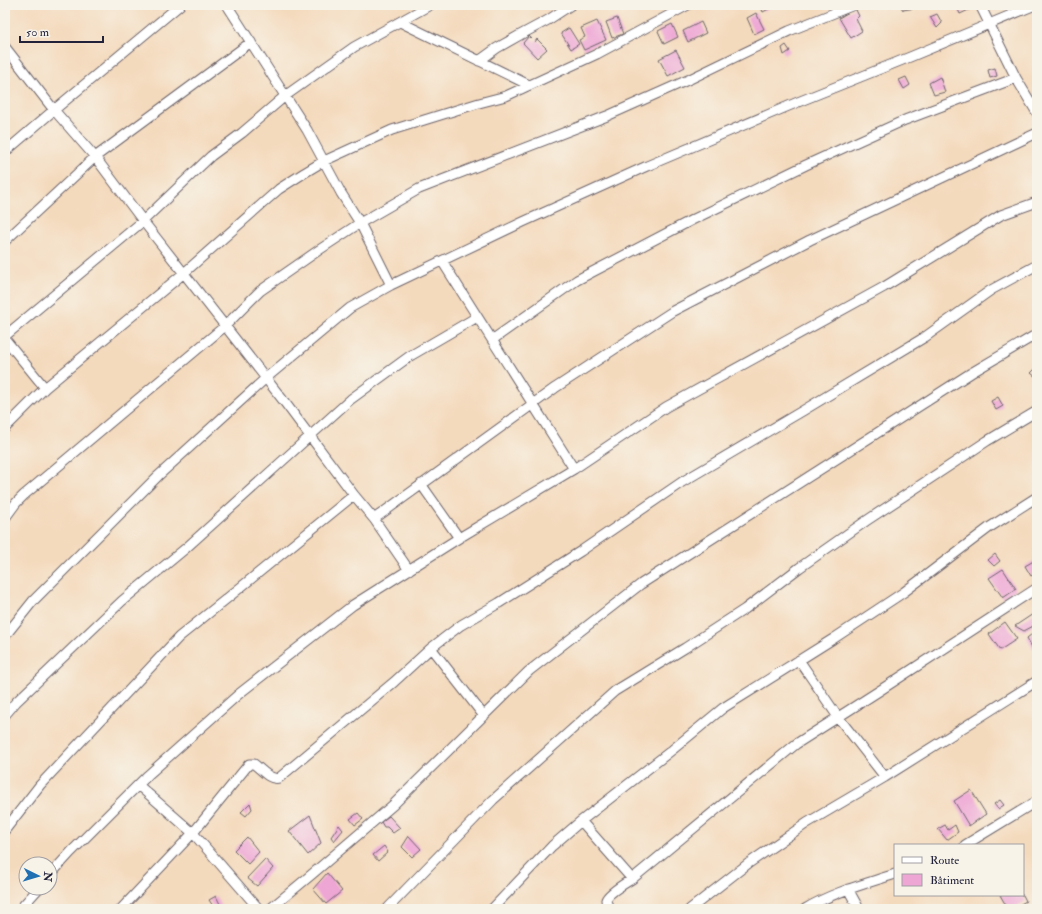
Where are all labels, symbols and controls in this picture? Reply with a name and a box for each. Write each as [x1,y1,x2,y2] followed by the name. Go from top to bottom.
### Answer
[20,18,103,44] scale bar
[26,25,50,40] text: 50 m
[894,844,1024,896] legend
[930,853,959,868] text: Route
[18,856,58,896] north arrow
[40,870,54,883] text: N
[930,873,974,888] text: Bâtiment

